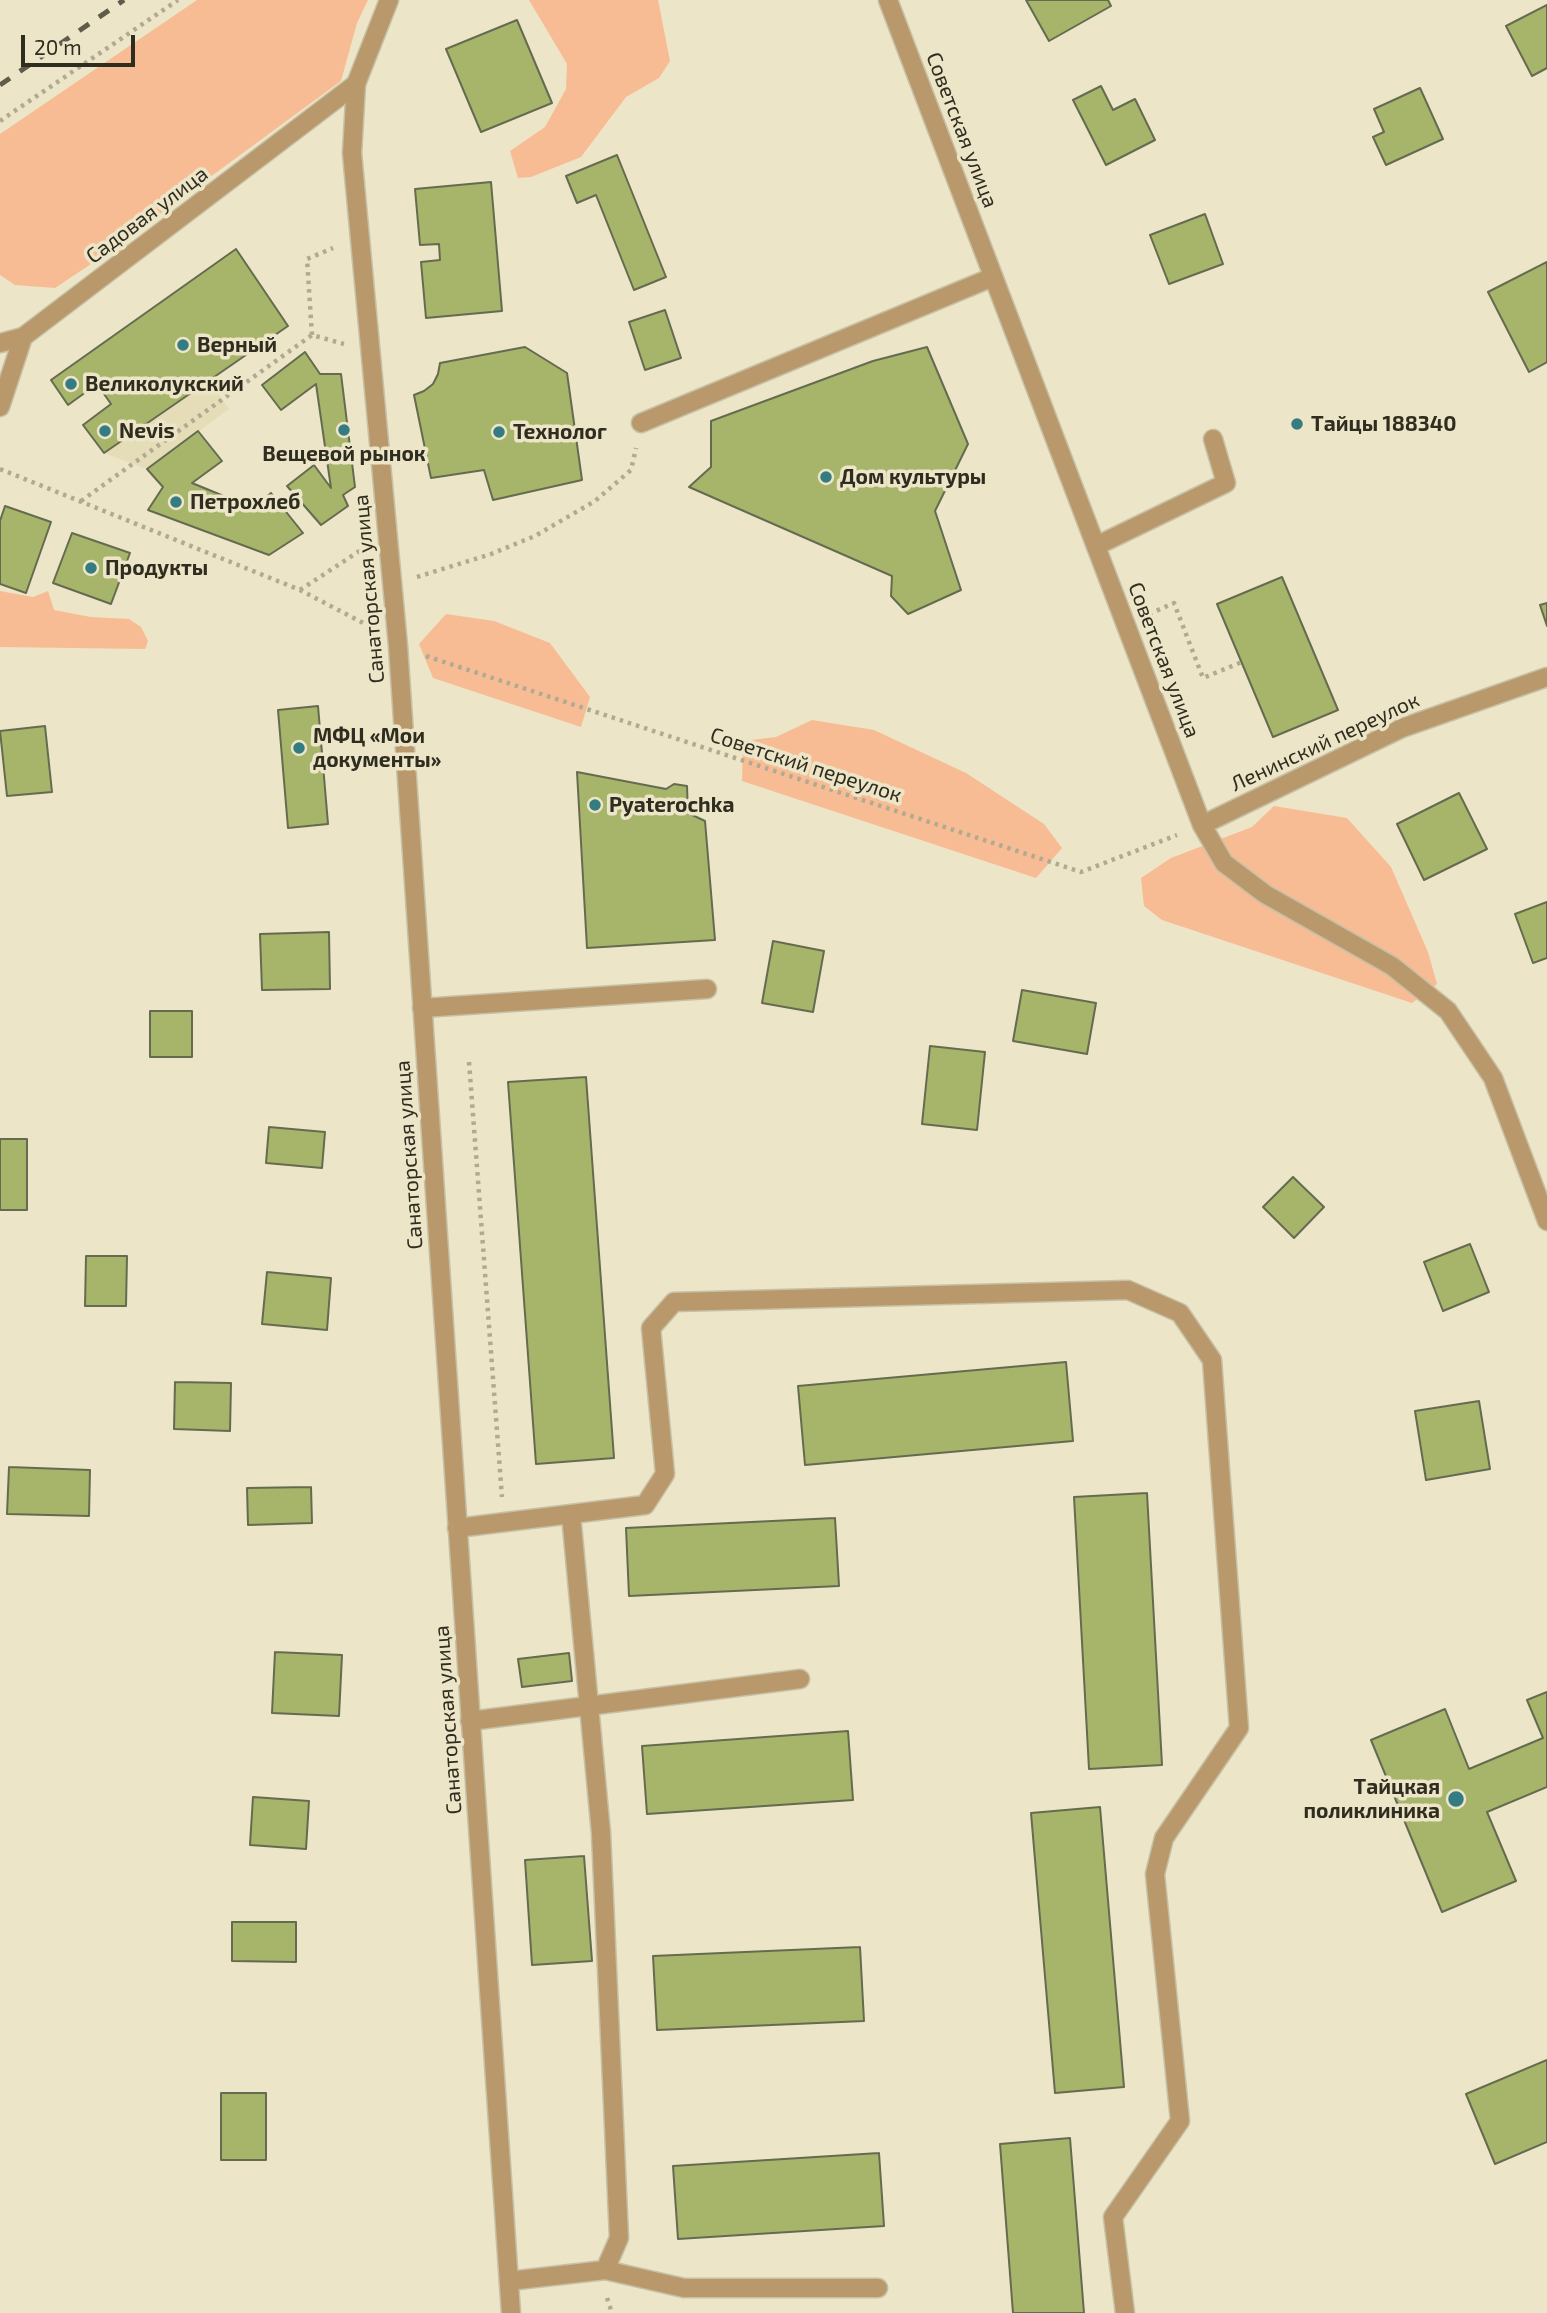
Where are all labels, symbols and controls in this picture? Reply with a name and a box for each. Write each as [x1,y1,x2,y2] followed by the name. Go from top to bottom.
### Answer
[24,21,138,65] scale bar
[34,34,82,59] text: 20 m
[921,49,1003,211] street label: Советская улица
[81,161,213,269] street label: Садовая улица
[197,332,277,358] place label: Верный
[175,337,191,353] marker: Верный
[85,371,244,397] place label: Великолукский
[63,376,79,392] marker: Великолукский
[1311,411,1456,437] place label: Тайцы 188340
[1289,416,1305,432] marker: Тайцы 188340
[119,418,175,444] place label: Nevis
[513,419,607,445] place label: Технолог
[336,422,352,438] marker: Вещевой рынок
[97,423,113,439] marker: Nevis
[491,424,507,440] marker: Технолог
[262,441,426,467] place label: Вещевой рынок
[840,464,986,490] place label: Дом культуры
[818,469,834,485] marker: Дом культуры
[190,489,301,515] place label: Петрохлеб
[348,493,390,685] street label: Санаторская улица
[168,494,184,510] marker: Петрохлеб
[105,555,208,581] place label: Продукты
[83,560,99,576] marker: Продукты
[1123,579,1205,741] street label: Советская улица
[1227,687,1423,797] street label: Ленинский переулок
[707,722,905,808] street label: Советский переулок
[313,723,442,773] place label: МФЦ «Мои документы»
[291,740,307,756] marker: МФЦ «Мои документы»
[609,792,734,818] place label: Pyaterochka
[587,797,603,813] marker: Pyaterochka
[390,1060,428,1250] street label: Санаторская улица
[429,1625,467,1815] street label: Санаторская улица
[1303,1774,1440,1824] place label: Тайцкая поликлиника
[1446,1789,1466,1809] marker: Тайцкая поликлиника

